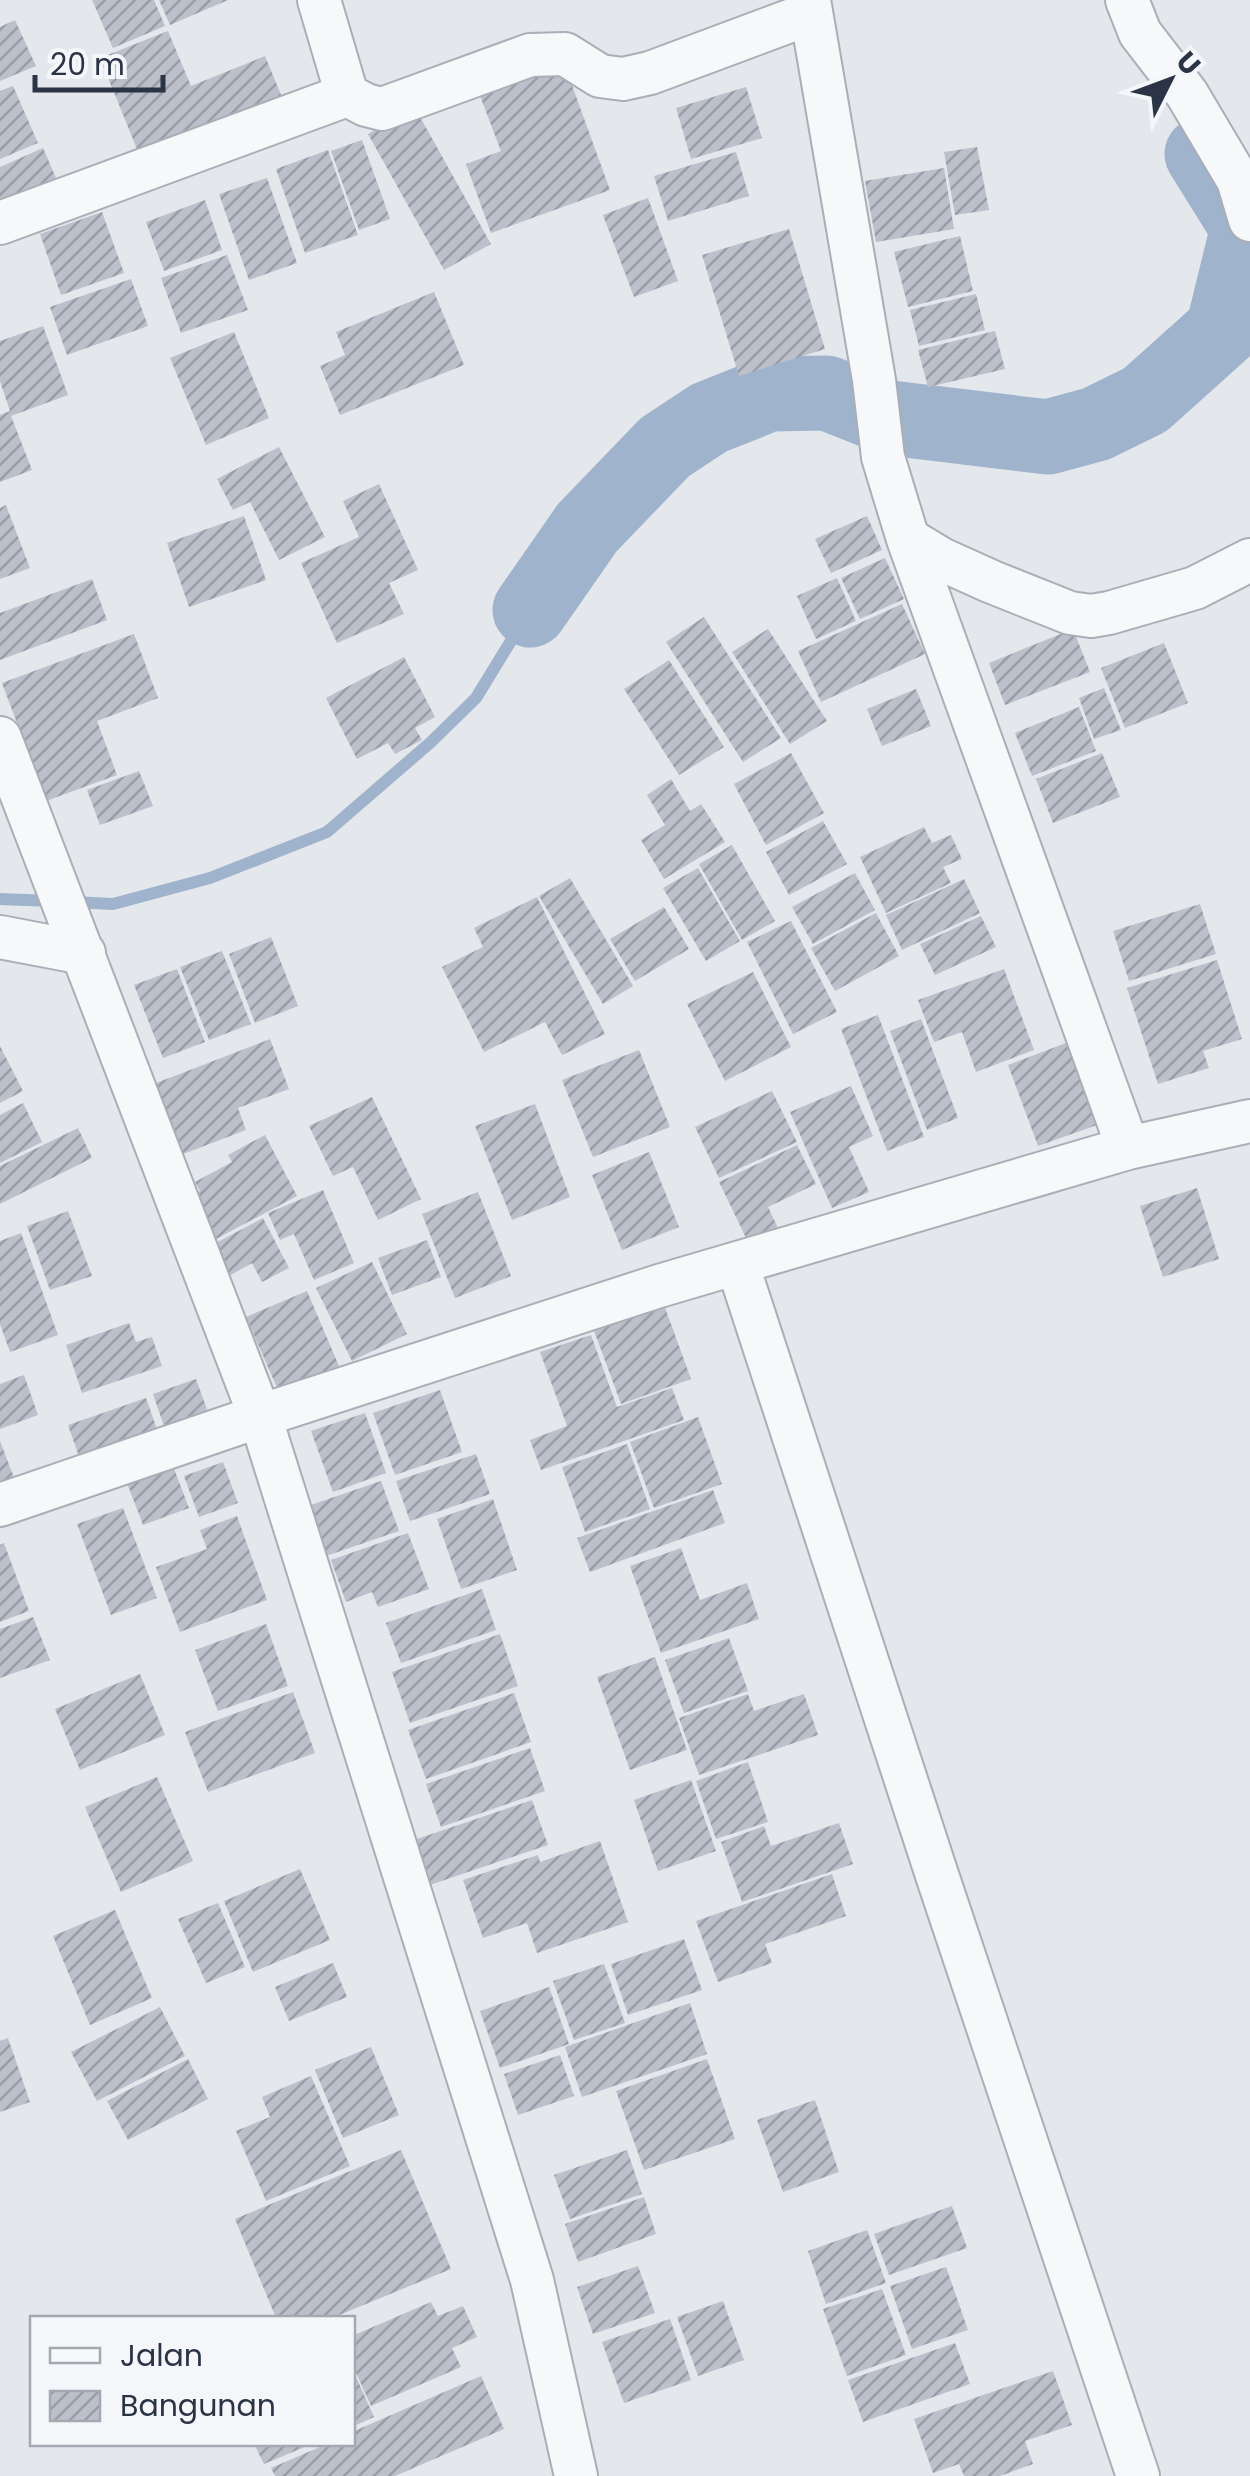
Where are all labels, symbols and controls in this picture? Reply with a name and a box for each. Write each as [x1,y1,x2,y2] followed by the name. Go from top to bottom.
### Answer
[35,30,162,92] scale bar
[1120,30,1220,130] north arrow
[50,43,125,86] text: 20 m
[1167,43,1209,84] text: U
[30,2316,355,2446] legend
[120,2334,203,2377] text: Jalan
[120,2384,276,2427] text: Bangunan

